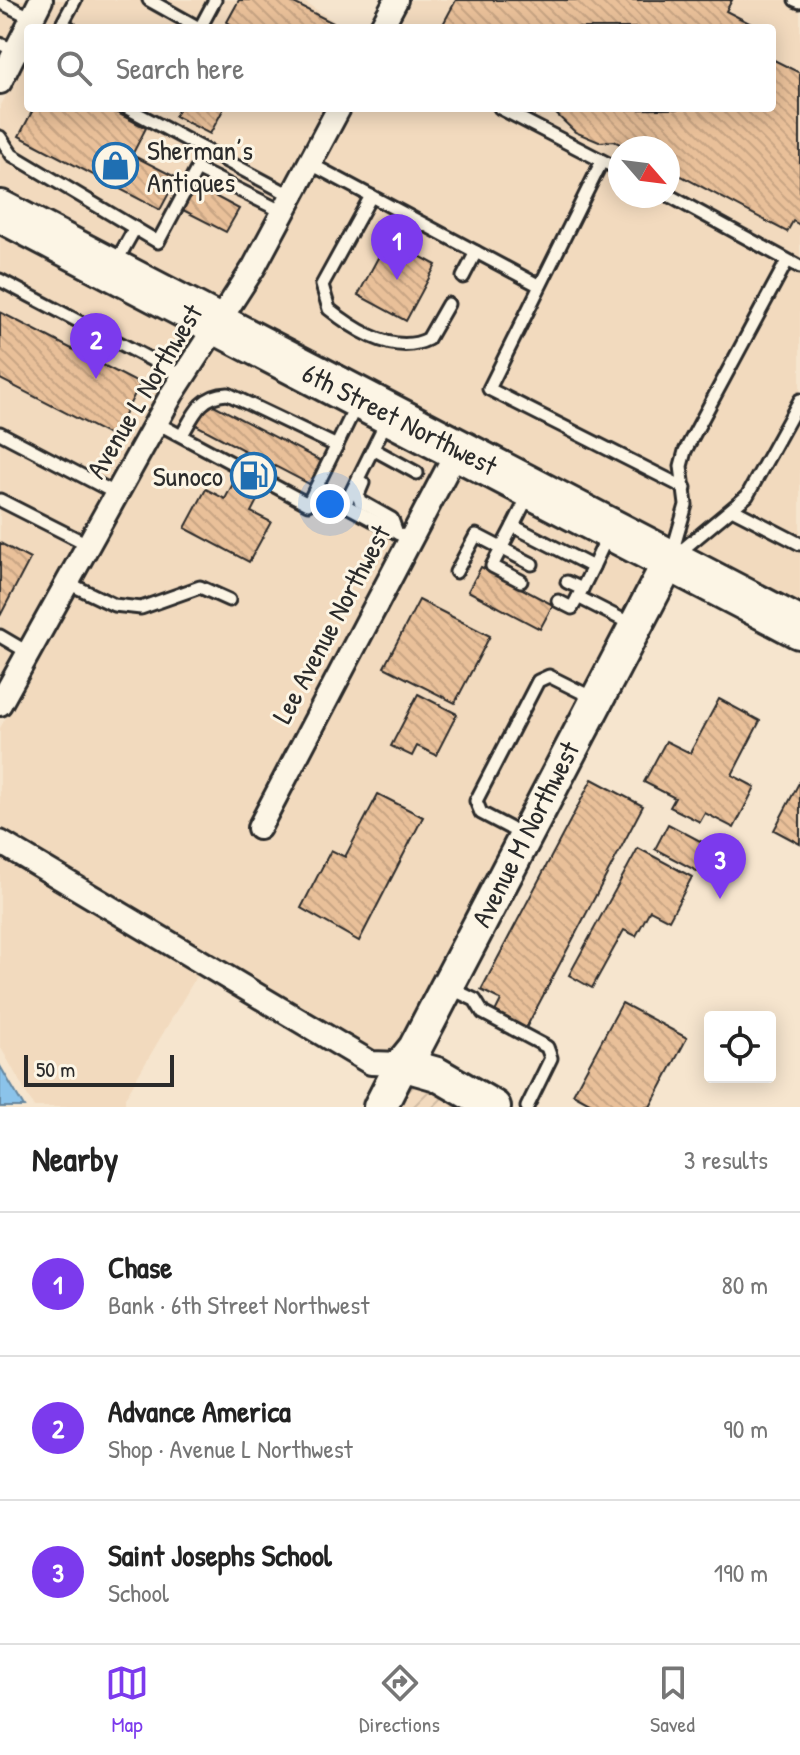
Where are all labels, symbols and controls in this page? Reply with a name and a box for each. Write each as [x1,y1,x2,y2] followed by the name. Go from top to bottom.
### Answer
[24,24,776,112] search box
[52,46,96,90] icon: search
[116,48,244,88] text: Search here
[147,131,253,201] place label: Sherman’s Antiques
[608,136,680,208] north arrow
[92,142,140,190] shop icon: Sherman’s Antiques
[371,214,423,280] pin: 1
[77,296,211,485] street label: Avenue L Northwest
[70,313,122,379] pin: 2
[296,354,504,485] street label: 6th Street Northwest
[230,452,278,500] fuel station icon: Sunoco
[153,457,223,495] place label: Sunoco
[310,484,350,524] your location
[263,518,399,730] street label: Lee Avenue Northwest
[462,734,588,933] street label: Avenue M Northwest
[694,833,746,899] pin: 3
[704,1011,776,1083] map controls
[704,1011,776,1083] button: locate
[24,1051,174,1087] scale bar
[36,1054,75,1084] text: 50 m
[32,1136,118,1182] text: Nearby
[684,1142,768,1177] text: 3 results
[108,1247,172,1287] text: Chase
[53,1267,63,1302] text: 1
[721,1267,768,1302] text: 80 m
[108,1287,369,1322] text: Bank · 6th Street Northwest
[108,1391,291,1431] text: Advance America
[52,1411,64,1446] text: 2
[723,1411,768,1446] text: 90 m
[108,1431,353,1466] text: Shop · Avenue L Northwest
[108,1535,332,1575] text: Saint Josephs School
[52,1555,64,1590] text: 3
[714,1555,768,1590] text: 190 m
[108,1575,169,1610] text: School
[105,1661,149,1739] tab: Map
[359,1661,440,1739] tab: Directions
[650,1661,695,1739] tab: Saved

